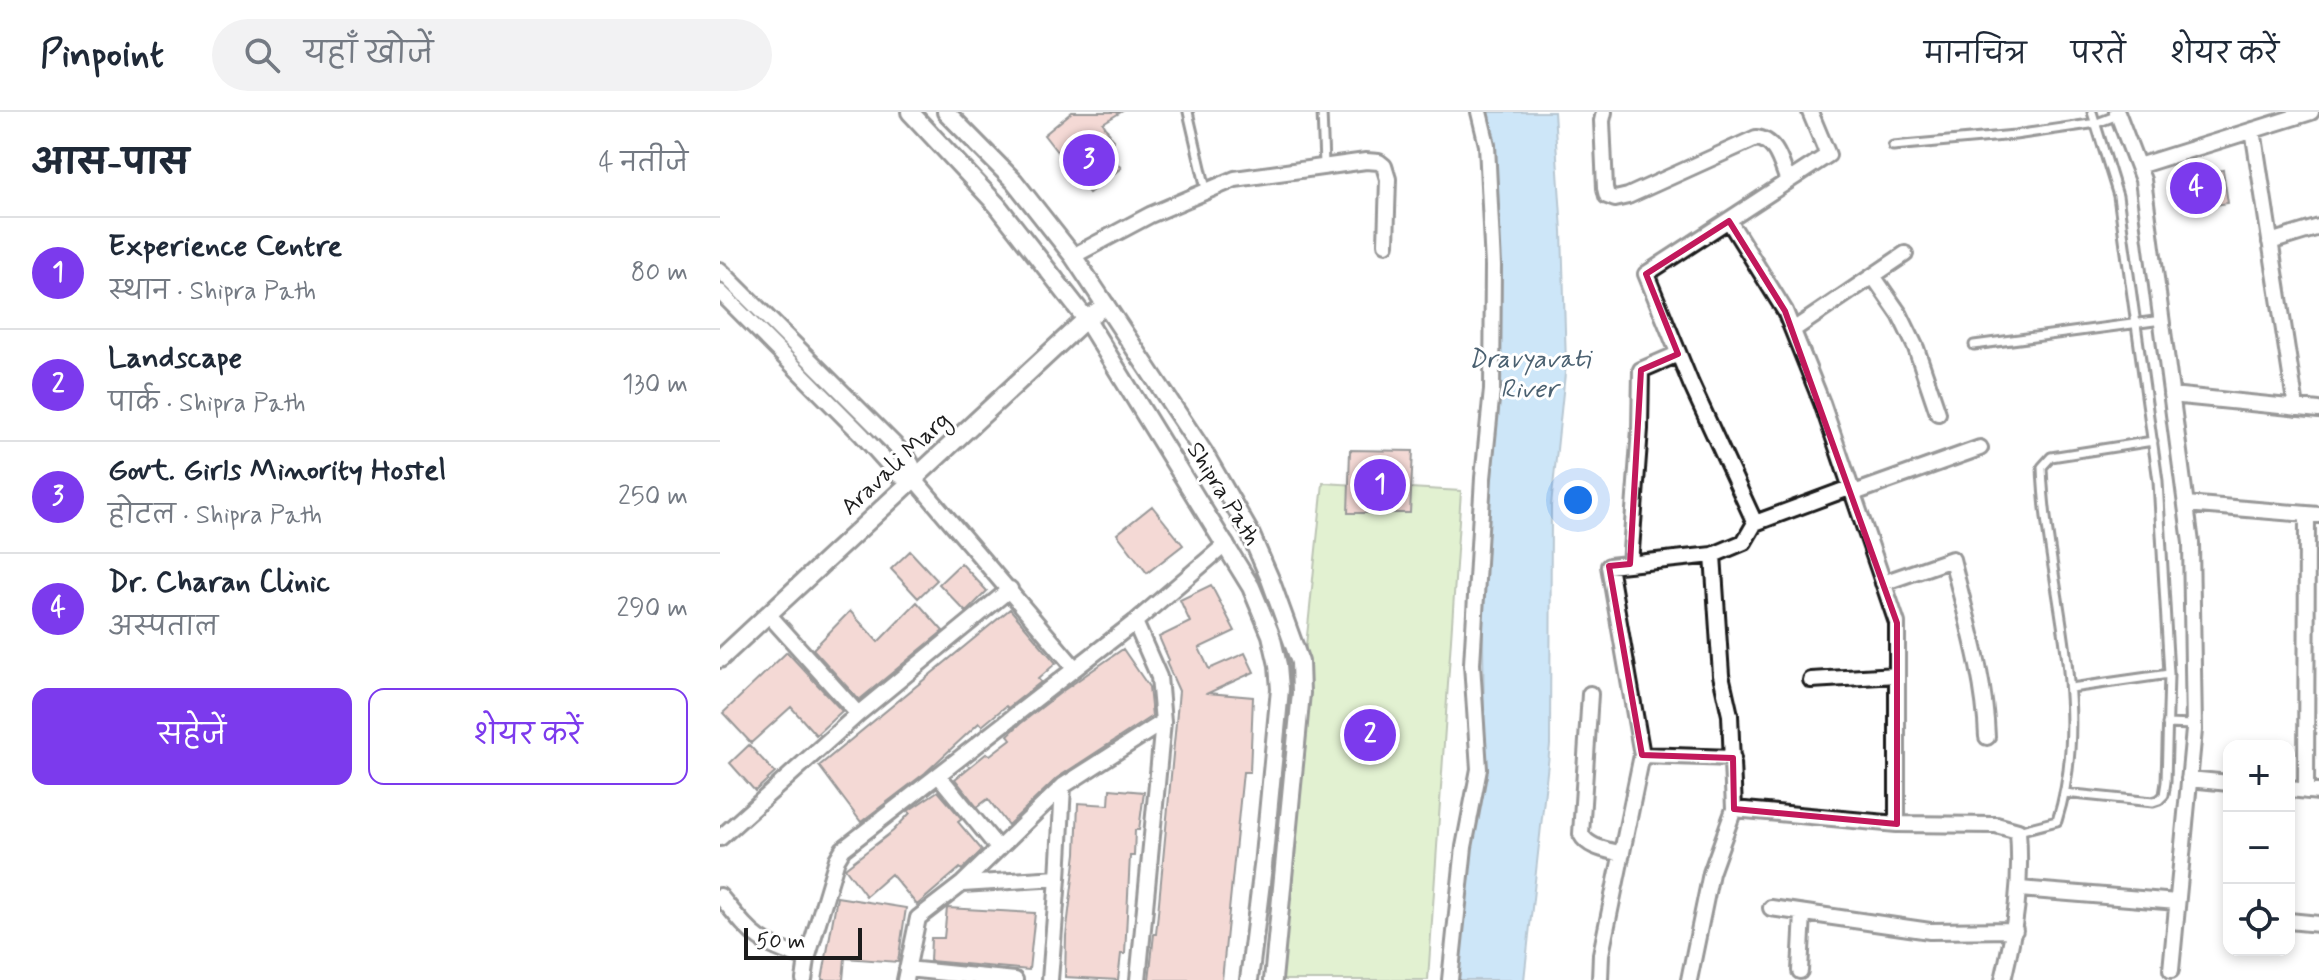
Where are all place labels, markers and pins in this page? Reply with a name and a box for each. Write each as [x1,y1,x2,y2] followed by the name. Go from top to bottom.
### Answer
[1063,130,1115,190] pin: 3
[2170,158,2222,218] pin: 4
[1354,455,1406,515] pin: 1
[1344,705,1396,765] pin: 2

